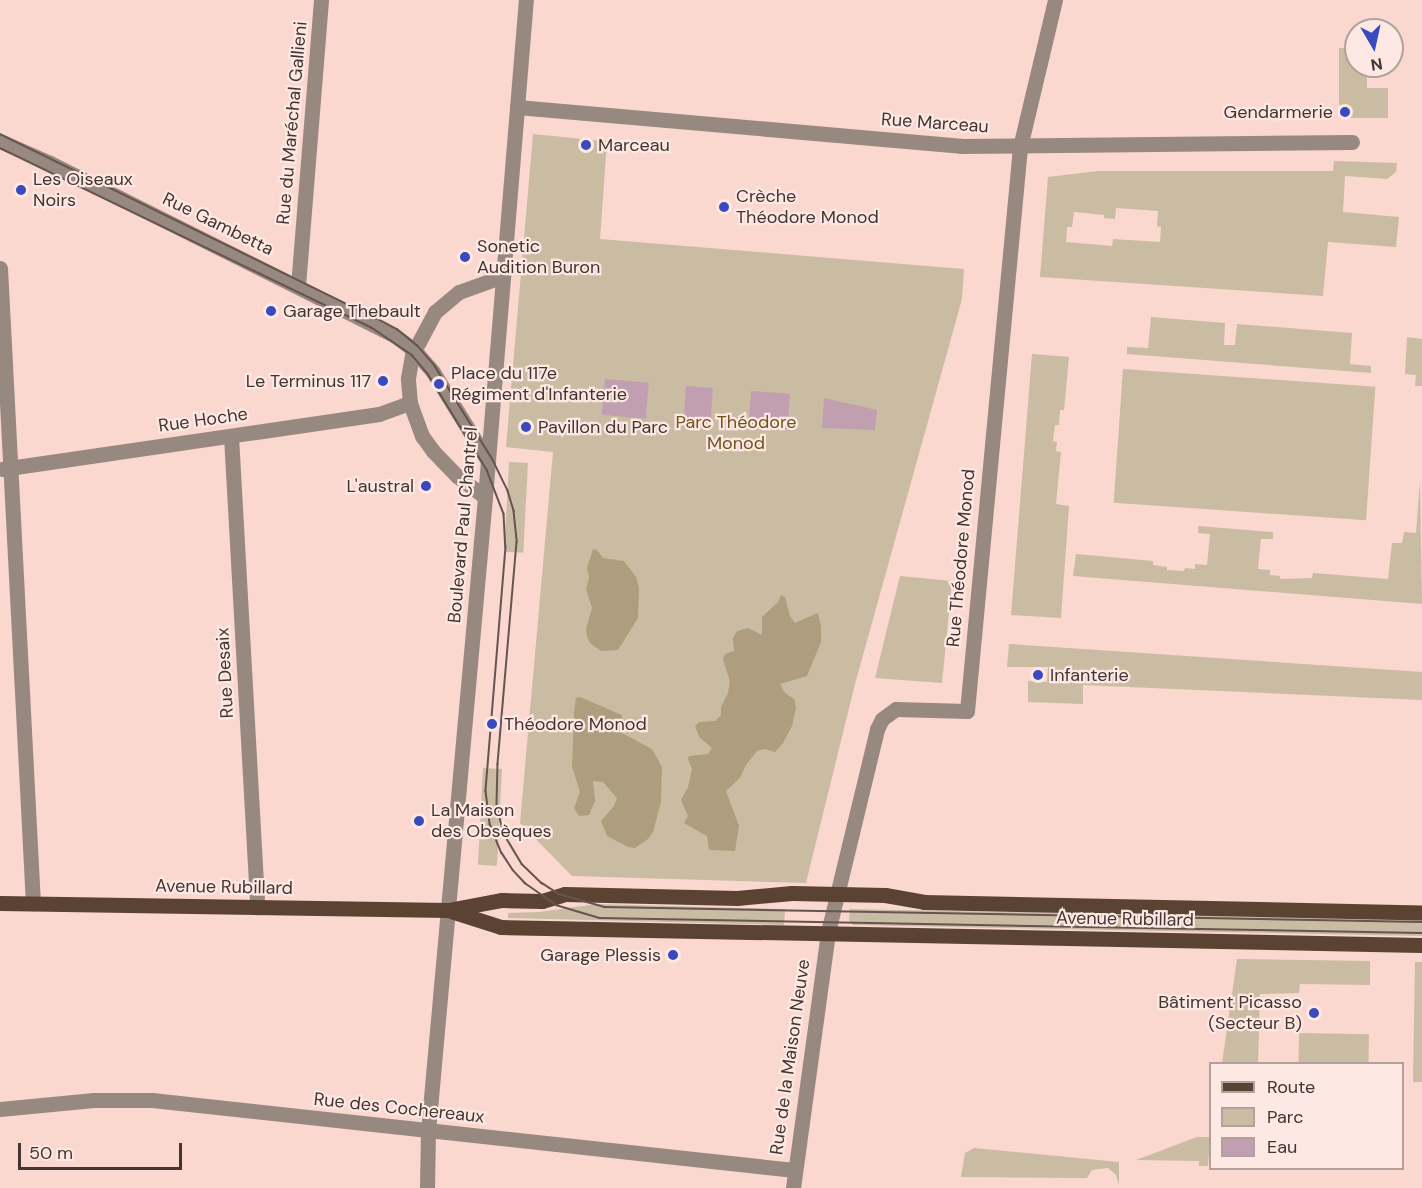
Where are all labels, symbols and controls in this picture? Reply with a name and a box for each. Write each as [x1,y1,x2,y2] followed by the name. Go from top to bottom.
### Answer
[1344,18,1404,78] north arrow
[272,21,312,225] street label: Rue du Maréchal Gallieni
[1369,53,1384,76] text: N
[1224,101,1333,123] place label: Gendarmerie
[1338,105,1352,119] marker: Gendarmerie
[880,108,990,138] street label: Rue Marceau
[598,134,670,156] place label: Marceau
[579,138,593,152] marker: Marceau
[33,169,133,212] place label: Les Oiseaux Noirs
[14,183,28,197] marker: Les Oiseaux Noirs
[736,186,879,228] place label: Crèche Théodore Monod
[159,188,277,260] street label: Rue Gambetta
[717,200,731,214] marker: Crèche Théodore Monod
[477,236,600,278] place label: Sonetic Audition Buron
[458,250,472,264] marker: Sonetic Audition Buron
[283,300,421,322] place label: Garage Thebault
[264,304,278,318] marker: Garage Thebault
[451,363,627,406] place label: Place du 117e Régiment d'Infanterie
[246,370,371,392] place label: Le Terminus 117
[376,374,390,388] marker: Le Terminus 117
[432,377,446,391] marker: Place du 117e Régiment d'Infanterie
[157,403,249,437] street label: Rue Hoche
[675,412,797,454] park label: Parc Théodore Monod
[538,416,668,438] place label: Pavillon du Parc
[519,420,533,434] marker: Pavillon du Parc
[444,426,482,624] street label: Boulevard Paul Chantrel
[942,468,980,648] street label: Rue Théodore Monod
[346,475,414,497] place label: L'austral
[419,479,433,493] marker: L'austral
[212,627,238,719] street label: Rue Desaix
[1050,664,1129,686] place label: Infanterie
[1031,668,1045,682] marker: Infanterie
[504,713,647,735] place label: Théodore Monod
[485,717,499,731] marker: Théodore Monod
[431,800,552,842] place label: La Maison des Obsèques
[412,814,426,828] marker: La Maison des Obsèques
[155,875,293,899] street label: Avenue Rubillard
[1056,907,1194,931] street label: Avenue Rubillard
[540,944,661,966] place label: Garage Plessis
[666,948,680,962] marker: Garage Plessis
[766,958,814,1156] street label: Rue de la Maison Neuve
[1158,992,1302,1034] place label: Bâtiment Picasso (Secteur B)
[1307,1006,1321,1020] marker: Bâtiment Picasso (Secteur B)
[1209,1062,1404,1170] legend
[1267,1075,1315,1099] text: Route
[313,1088,485,1128] street label: Rue des Cochereaux
[1267,1105,1303,1129] text: Parc
[21,1131,184,1169] scale bar
[1267,1135,1297,1159] text: Eau
[29,1141,73,1165] text: 50 m

